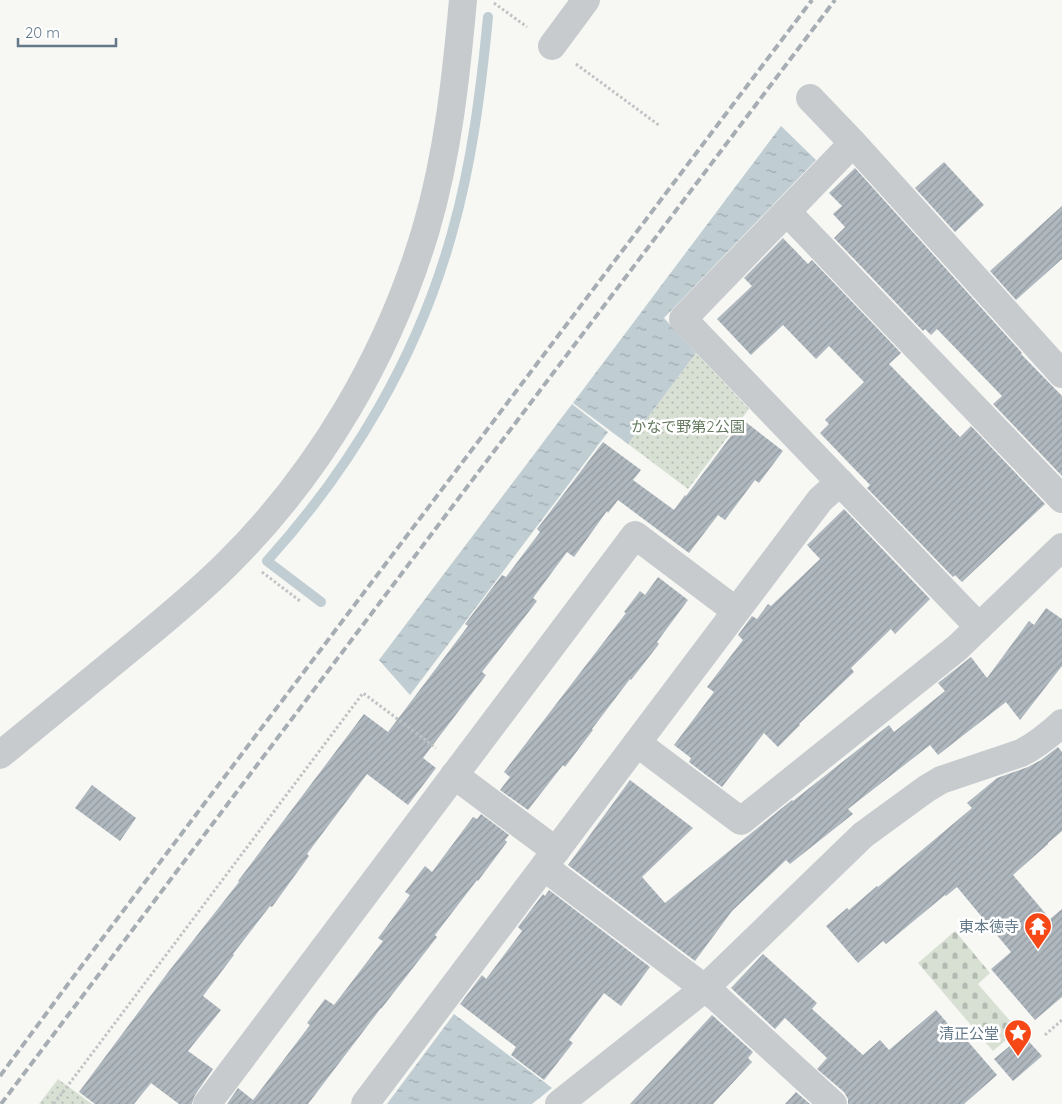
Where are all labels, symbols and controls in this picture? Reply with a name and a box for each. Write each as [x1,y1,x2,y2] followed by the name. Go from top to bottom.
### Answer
[18,15,115,47] scale bar
[25,23,60,42] text: 20 m
[631,417,745,436] park label: かなで野第2公園
[1023,911,1053,950] temple icon: 東本徳寺
[959,917,1019,936] place label: 東本徳寺
[1003,1018,1033,1057] place icon: 清正公堂
[939,1024,999,1043] place label: 清正公堂

